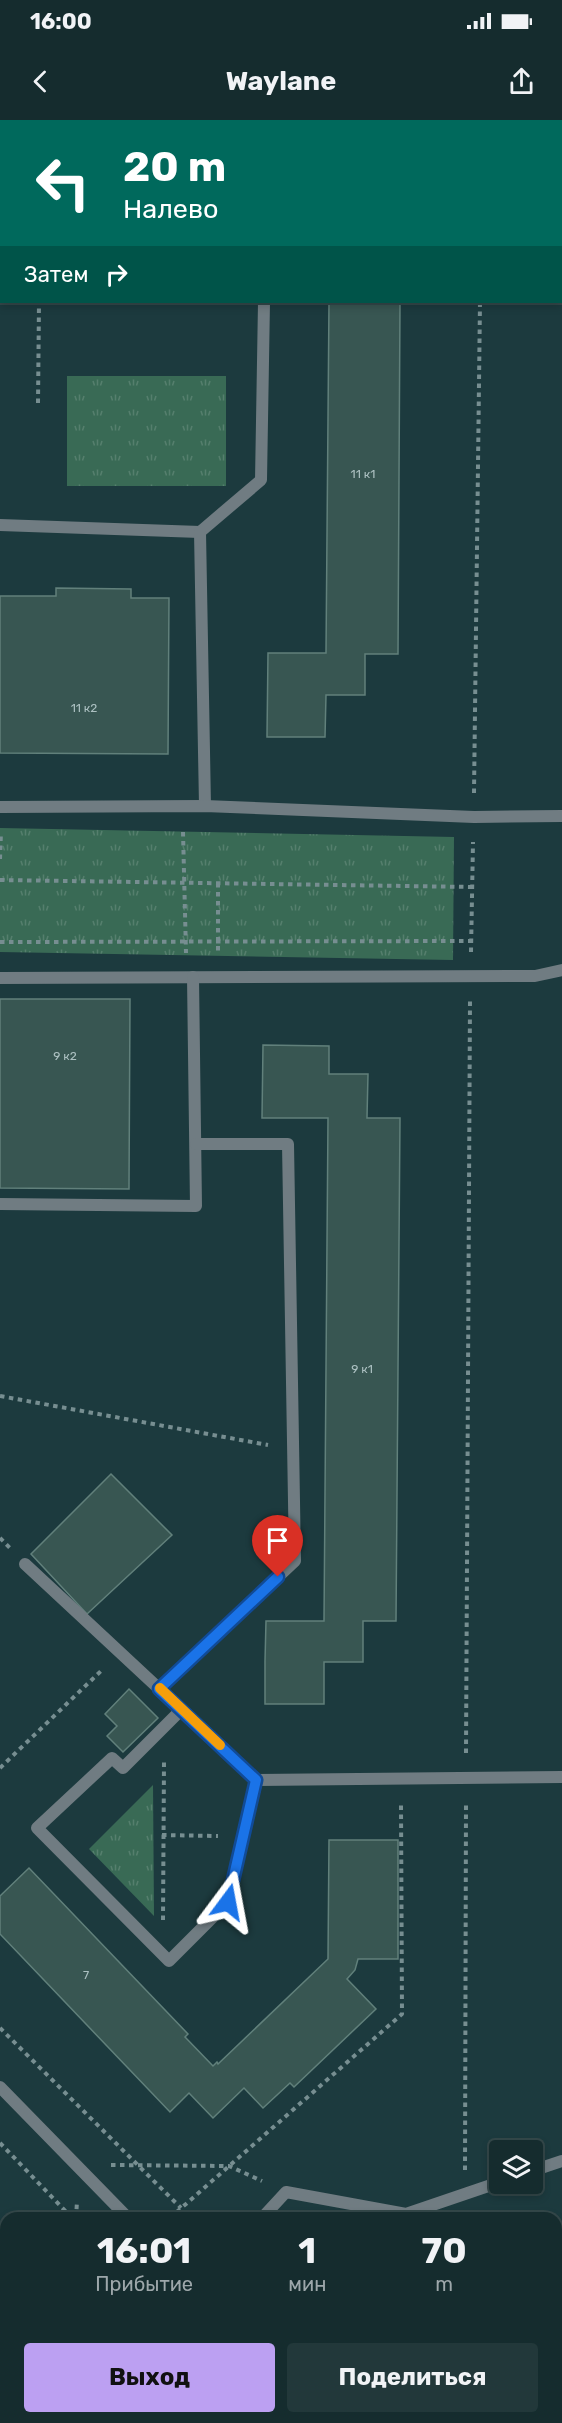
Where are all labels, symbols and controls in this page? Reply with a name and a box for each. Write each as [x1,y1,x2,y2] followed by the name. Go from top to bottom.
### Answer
[30,8,92,35] text: 16:00
[24,65,57,98] icon: back
[226,65,336,97] text: Waylane
[505,65,538,98] icon: share
[123,142,226,192] text: 20 m
[24,144,102,222] icon: left
[123,193,219,225] text: Налево
[100,258,133,291] icon: right
[24,261,88,288] text: Затем
[351,467,375,481] house number: 11 к1
[71,701,97,715] house number: 11 к2
[53,1049,77,1063] house number: 9 к2
[351,1362,373,1376] house number: 9 к1
[252,1515,303,1577] pin
[261,1524,294,1557] icon: arrive
[196,1870,260,1934] position arrow
[83,1968,89,1982] house number: 7
[489,2140,543,2194] map controls
[489,2140,543,2194] button: layers
[97,2229,191,2272] text: 16:01
[298,2229,316,2272] text: 1
[422,2229,467,2272] text: 70
[95,2272,193,2296] text: Прибытие
[288,2272,326,2296] text: мин
[435,2272,453,2296] text: m
[24,2343,275,2412] button: Выход
[287,2343,538,2412] button: Поделиться

